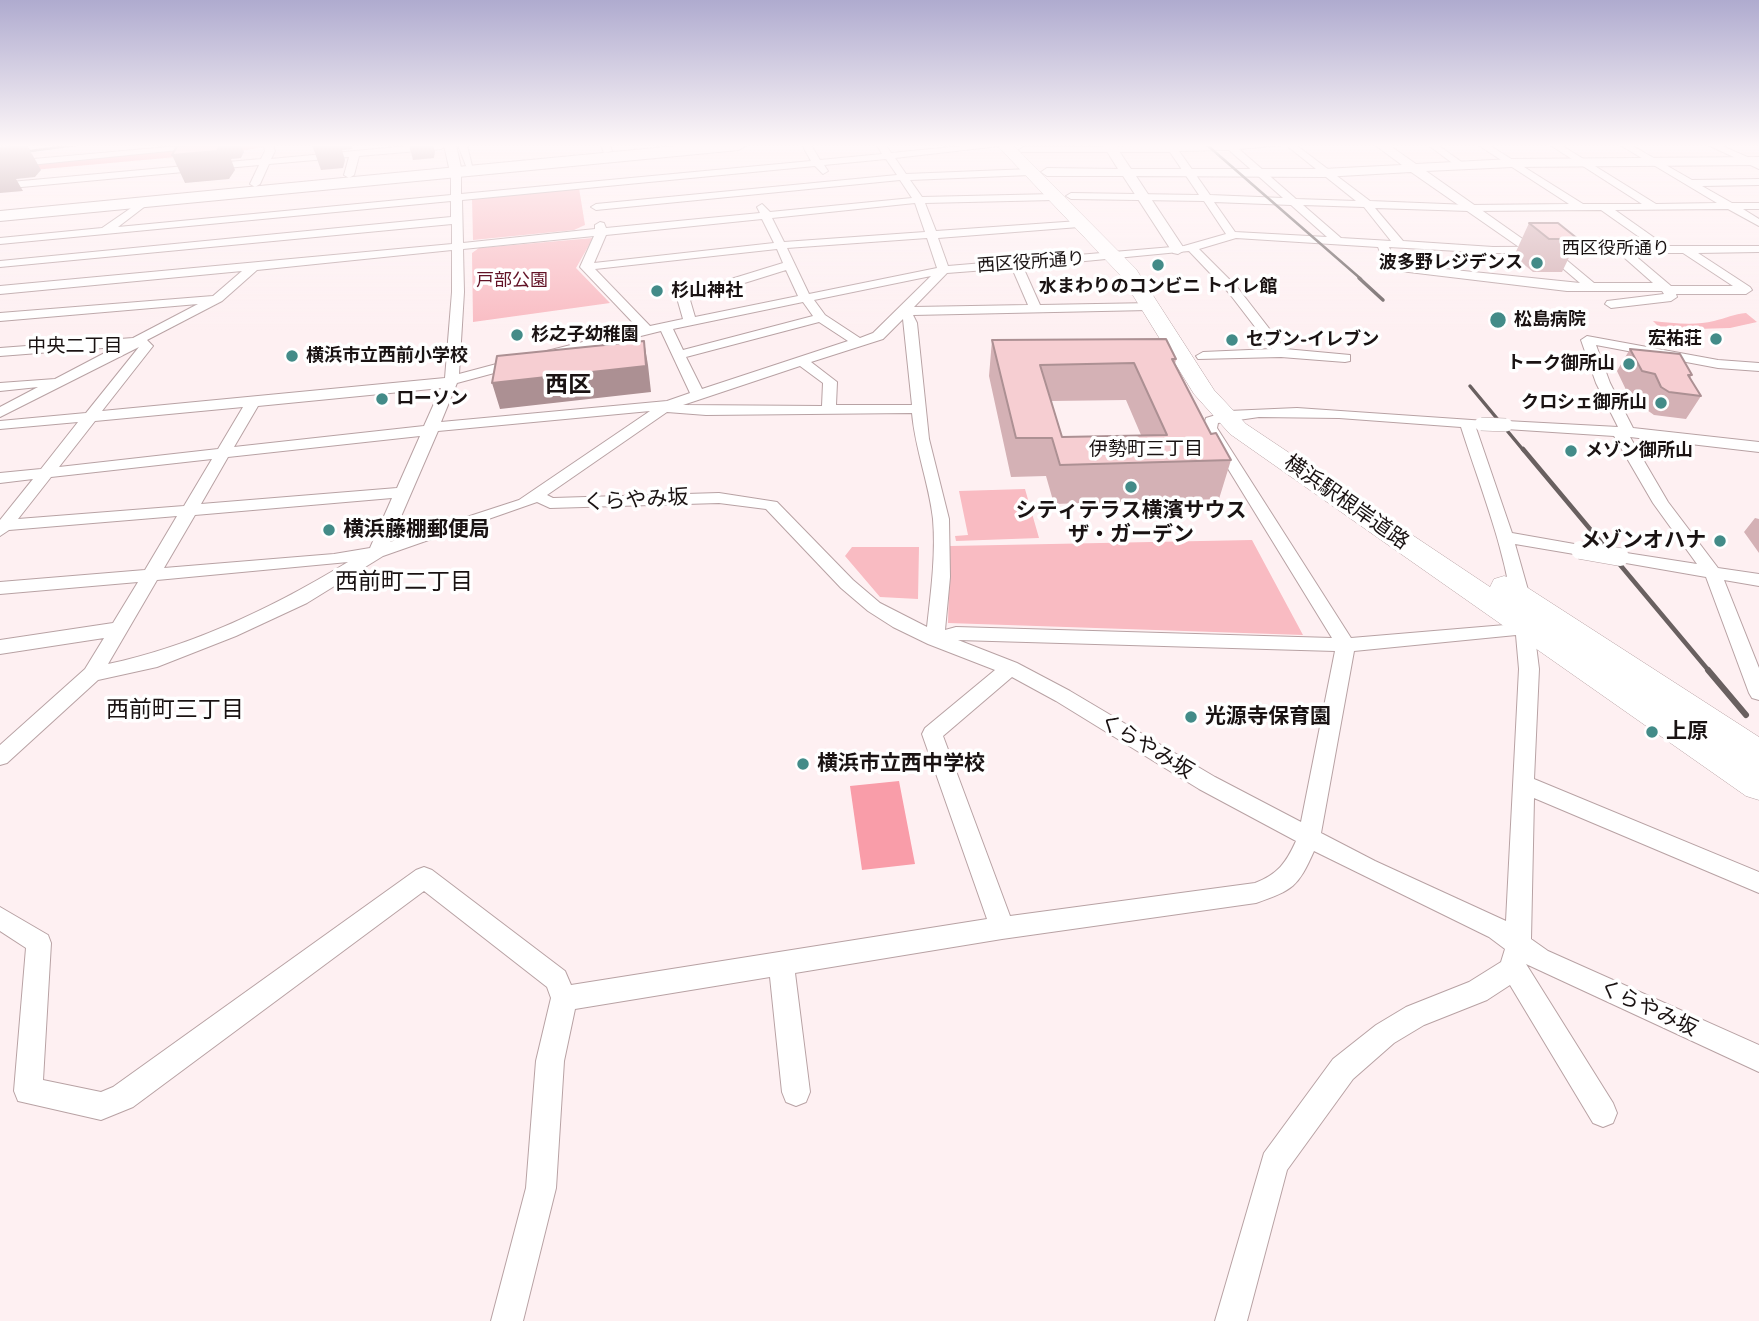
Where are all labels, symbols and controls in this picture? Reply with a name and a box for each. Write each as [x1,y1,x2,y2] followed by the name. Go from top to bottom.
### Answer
[1562,238,1670,260] street label: 西区役所通り
[976,248,1086,278] street label: 西区役所通り
[1379,252,1523,274] place label: 波多野レジデンス
[1529,255,1545,271] marker: 波多野レジデンス
[1150,257,1166,273] marker: 水まわりのコンビニ トイレ館
[476,270,548,292] park label: 戸部公園
[1039,276,1277,298] place label: 水まわりのコンビニ トイレ館
[671,280,743,302] place label: 杉山神社
[649,283,665,299] marker: 杉山神社
[1514,309,1586,331] place label: 松島病院
[1488,310,1508,330] marker: 松島病院
[531,324,639,346] place label: 杉之子幼稚園
[509,327,525,343] marker: 杉之子幼稚園
[1648,328,1702,350] place label: 宏祐荘
[1246,329,1379,351] place label: セブン-イレブン
[1708,331,1724,347] marker: 宏祐荘
[1224,332,1240,348] marker: セブン-イレブン
[28,336,122,358] district label: 中央二丁目
[306,345,468,367] place label: 横浜市立西前小学校
[284,348,300,364] marker: 横浜市立西前小学校
[1507,353,1615,375] place label: トーク御所山
[1621,356,1637,372] marker: トーク御所山
[545,372,591,400] district label: 西区
[396,388,468,410] place label: ローソン
[374,391,390,407] marker: ローソン
[1521,392,1647,414] place label: クロシェ御所山
[1653,395,1669,411] marker: クロシェ御所山
[1089,439,1203,461] district label: 伊勢町三丁目
[1585,440,1693,462] place label: メゾン御所山
[1563,443,1579,459] marker: メゾン御所山
[1279,451,1413,555] street label: 横浜駅根岸道路
[1123,479,1139,495] marker: シティテラス横濱サウス ザ・ガーデン
[583,486,689,516] street label: くらやみ坂
[1016,498,1246,548] place label: シティテラス横濱サウス ザ・ガーデン
[343,517,490,543] place label: 横浜藤棚郵便局
[321,522,337,538] marker: 横浜藤棚郵便局
[1580,528,1706,554] place label: メゾンオハナ
[1712,533,1728,549] marker: メゾンオハナ
[335,569,473,597] district label: 西前町二丁目
[106,697,244,725] district label: 西前町三丁目
[1205,704,1331,730] place label: 光源寺保育園
[1095,709,1197,785] street label: くらやみ坂
[1183,709,1199,725] marker: 光源寺保育園
[1666,719,1708,745] place label: 上原
[1644,724,1660,740] marker: 上原
[817,751,985,777] place label: 横浜市立西中学校
[795,756,811,772] marker: 横浜市立西中学校
[1595,975,1701,1043] street label: くらやみ坂

